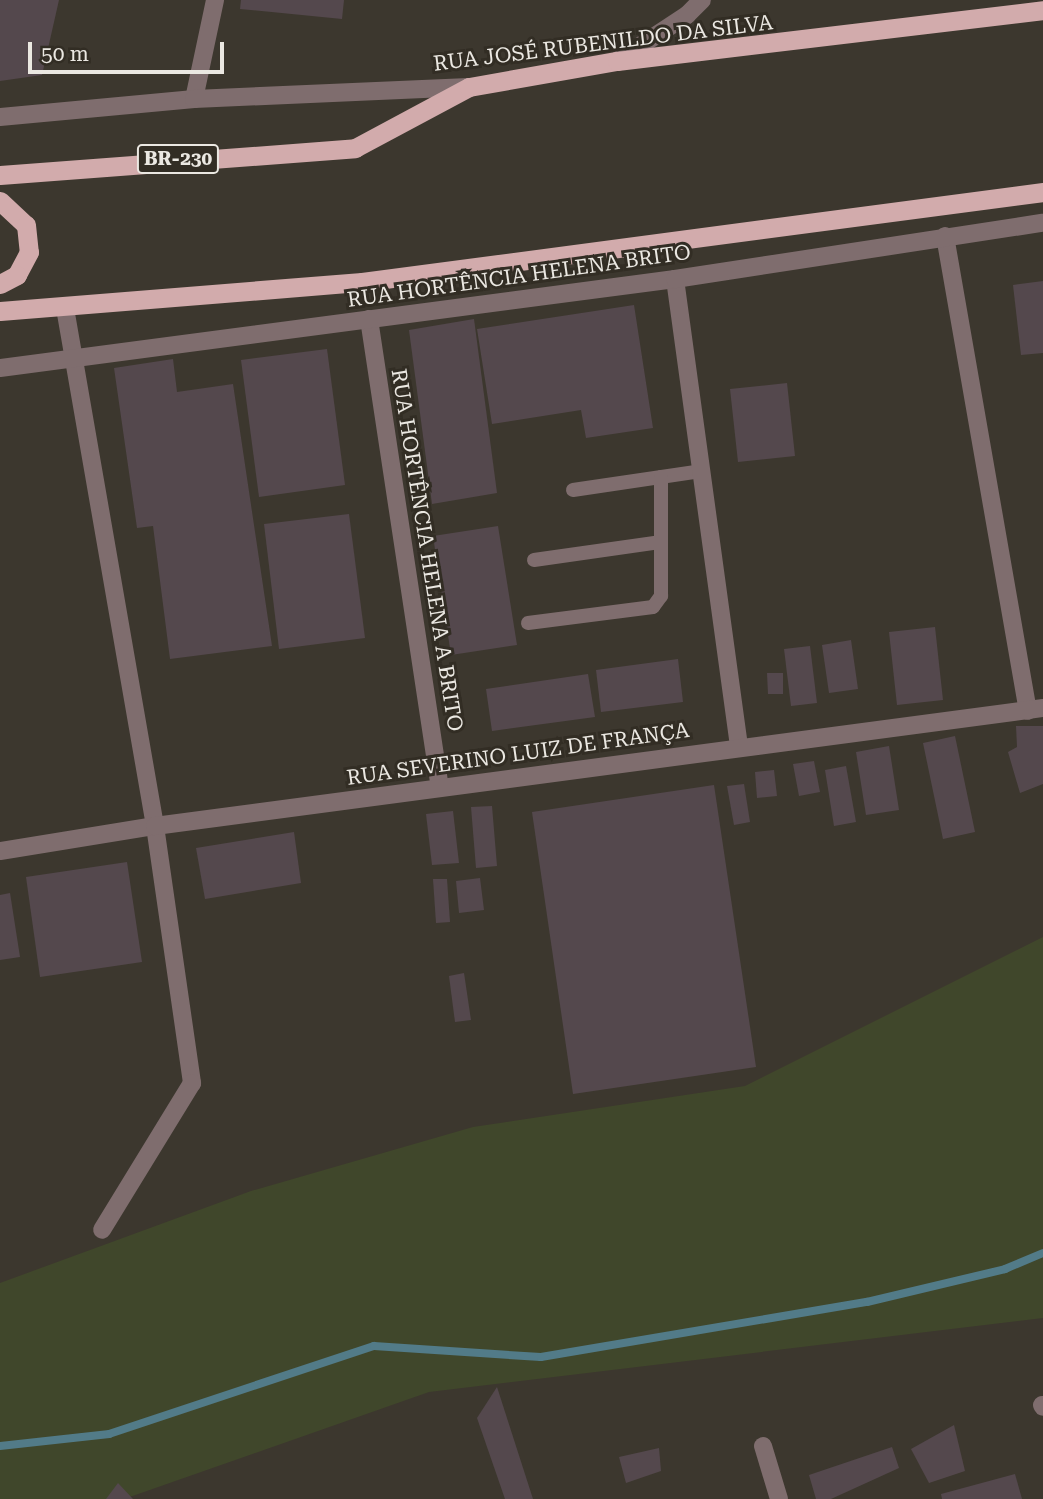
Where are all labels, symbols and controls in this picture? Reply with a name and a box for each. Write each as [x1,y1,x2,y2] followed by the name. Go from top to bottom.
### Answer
[432,10,774,76] street label: RUA JOSÉ RUBENILDO DA SILVA
[32,28,228,72] scale bar
[41,42,89,66] text: 50 m
[136,144,220,174] road number: BR-230
[346,239,692,313] street label: RUA HORTÊNCIA HELENA BRITO
[386,367,468,733] street label: RUA HORTÊNCIA HELENA A BRITO
[345,717,691,791] street label: RUA SEVERINO LUIZ DE FRANÇA

